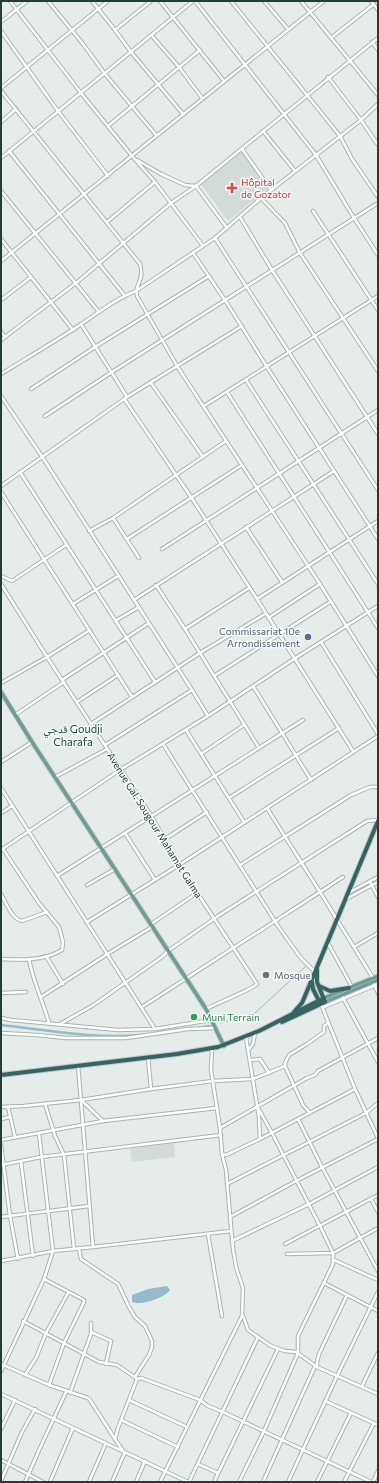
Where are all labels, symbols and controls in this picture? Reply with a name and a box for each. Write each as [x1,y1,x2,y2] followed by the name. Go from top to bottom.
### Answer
[241,176,291,200] place label: Hôpital de Gozator
[226,182,238,194] marker: Hôpital de Gozator
[219,625,300,649] place label: Commissariat 10e Arrondissement
[303,632,313,642] marker: Commissariat 10e Arrondissement
[43,722,103,748] district label: قدجي Goudji Charafa
[105,750,205,900] street label: Avenue Gal. Sougour Mahamat Galma
[274,969,311,981] place label: Mosque
[261,970,271,980] marker: Mosque
[202,1011,260,1023] place label: Muni Terrain
[189,1012,199,1022] marker: Muni Terrain

